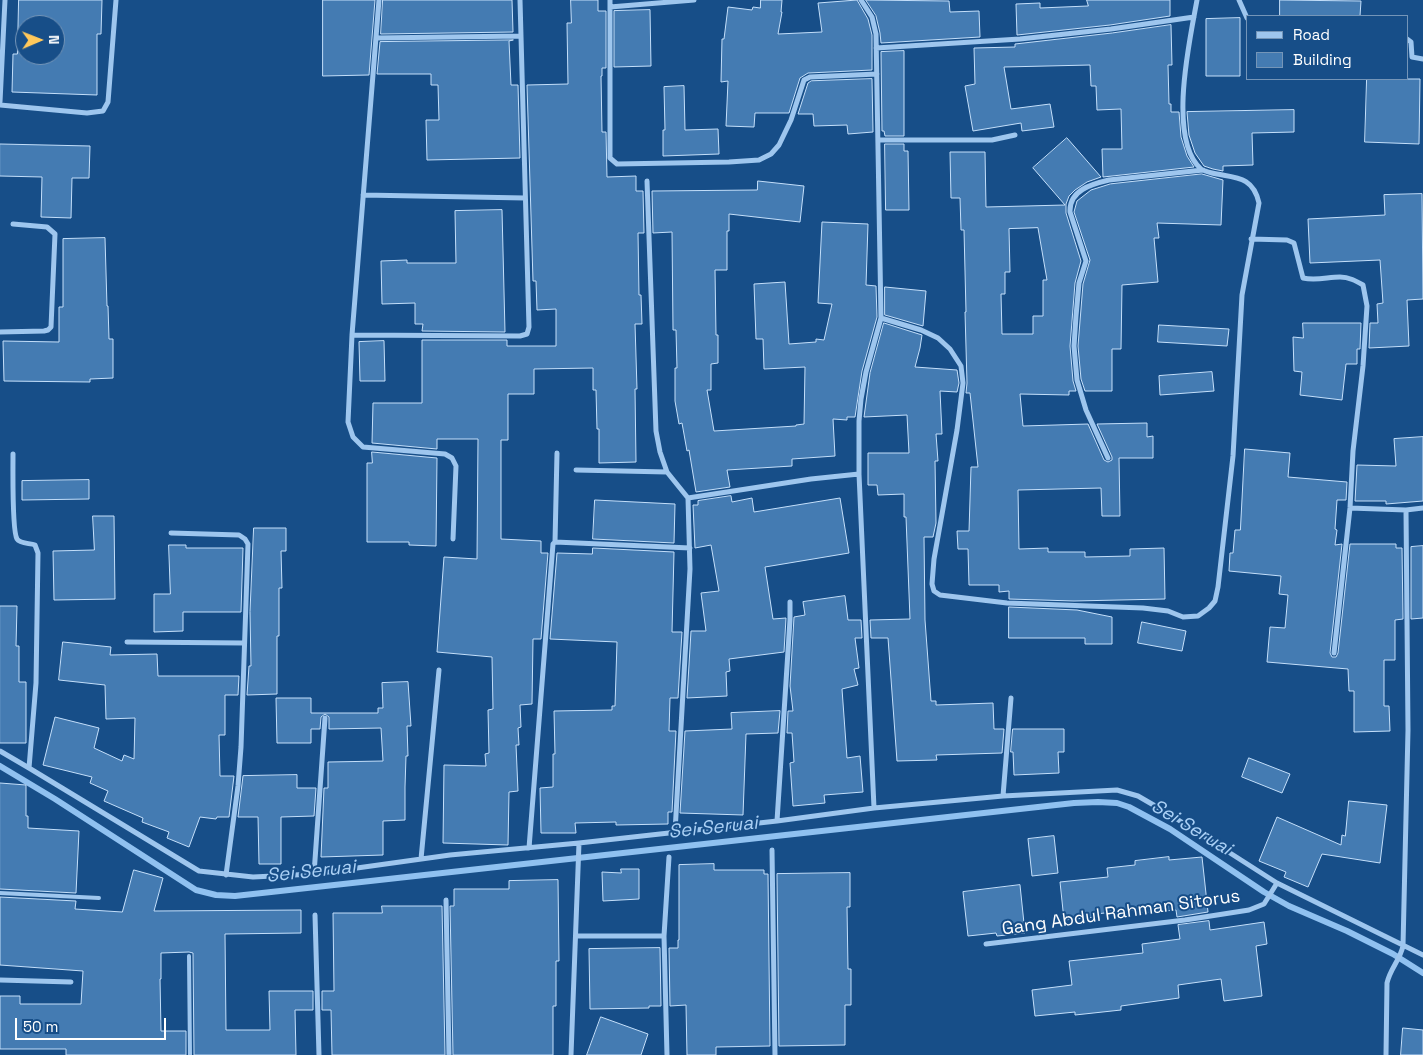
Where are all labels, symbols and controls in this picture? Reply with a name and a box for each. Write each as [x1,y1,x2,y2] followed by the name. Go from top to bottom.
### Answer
[15,15,65,65] north arrow
[1246,15,1408,80] legend
[1293,25,1330,44] text: Road
[45,35,63,45] text: N
[1293,50,1352,69] text: Building
[1147,795,1235,861] water label: Sei Seruai
[667,812,759,844] water label: Sei Seruai
[265,856,357,888] water label: Sei Seruai
[1001,886,1241,940] street label: Gang Abdul Rahman Sitorus
[18,1008,169,1040] scale bar
[23,1017,58,1036] text: 50 m

